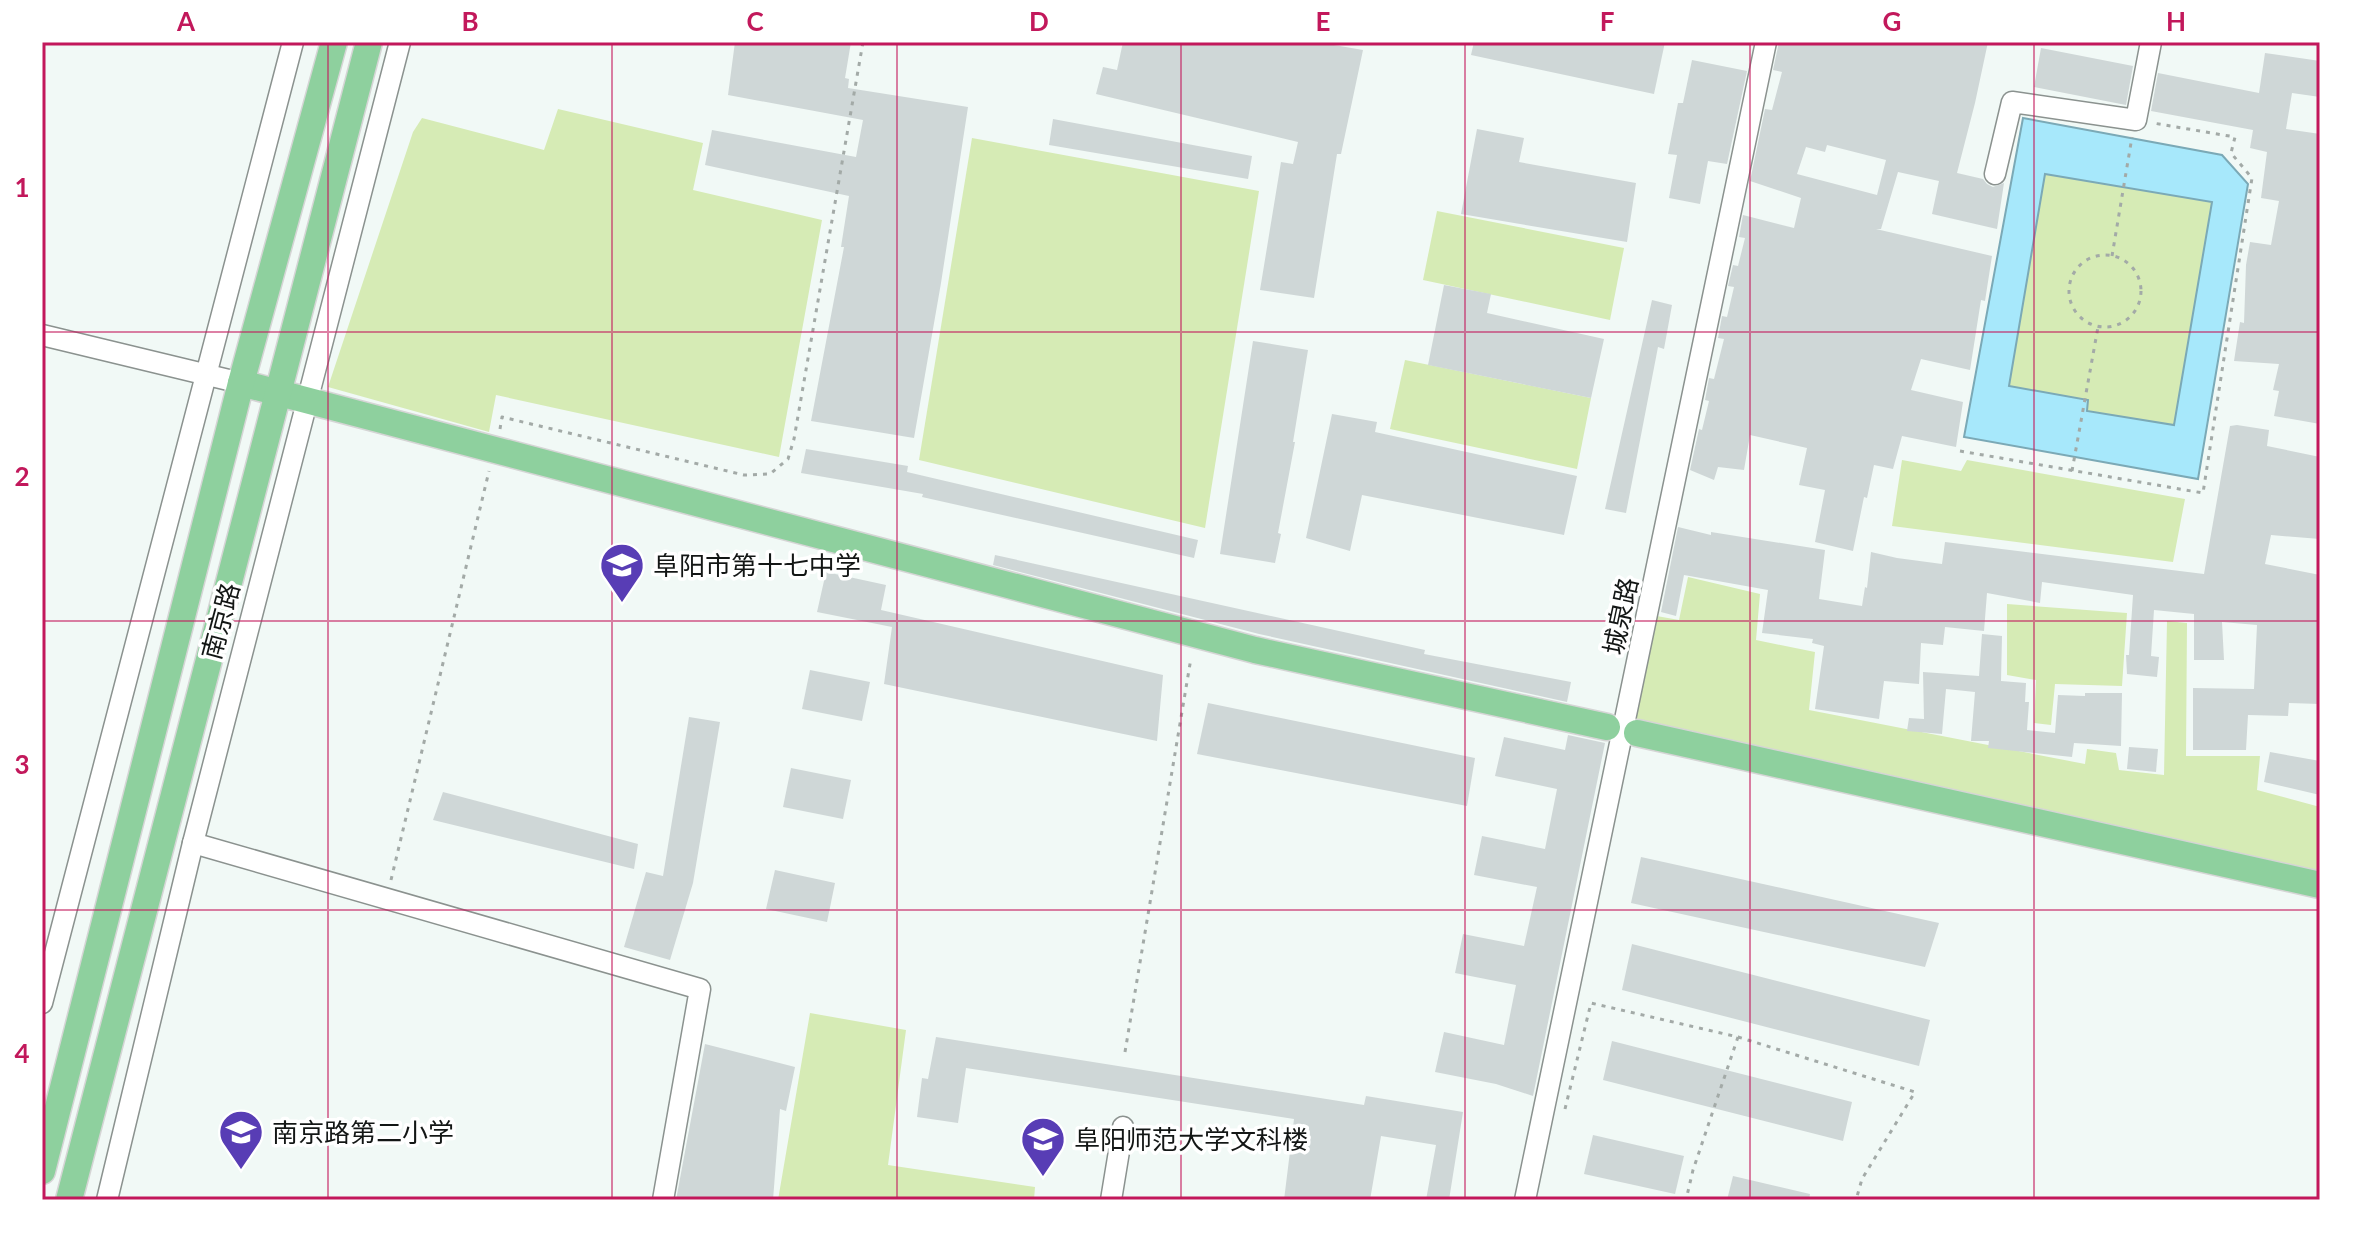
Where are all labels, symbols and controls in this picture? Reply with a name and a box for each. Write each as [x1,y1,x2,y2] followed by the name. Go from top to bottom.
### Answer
[176,5,196,37] text: A
[461,5,479,37] text: B
[746,5,764,37] text: C
[1029,5,1049,37] text: D
[1316,5,1330,37] text: E
[1600,5,1614,37] text: F
[1883,5,1901,37] text: G
[2166,5,2186,37] text: H
[14,171,30,203] text: 1
[14,460,30,492] text: 2
[598,541,646,604] school or university icon: 阜阳市第十七中学
[653,549,861,581] place label: 阜阳市第十七中学
[1596,575,1644,657] street label: 城泉路
[194,579,246,663] street label: 南京路
[14,748,30,780] text: 3
[14,1037,30,1069] text: 4
[217,1108,265,1171] school or university icon: 南京路第二小学
[1019,1115,1067,1178] school or university icon: 阜阳师范大学文科楼
[272,1116,454,1148] place label: 南京路第二小学
[1074,1123,1308,1155] place label: 阜阳师范大学文科楼

